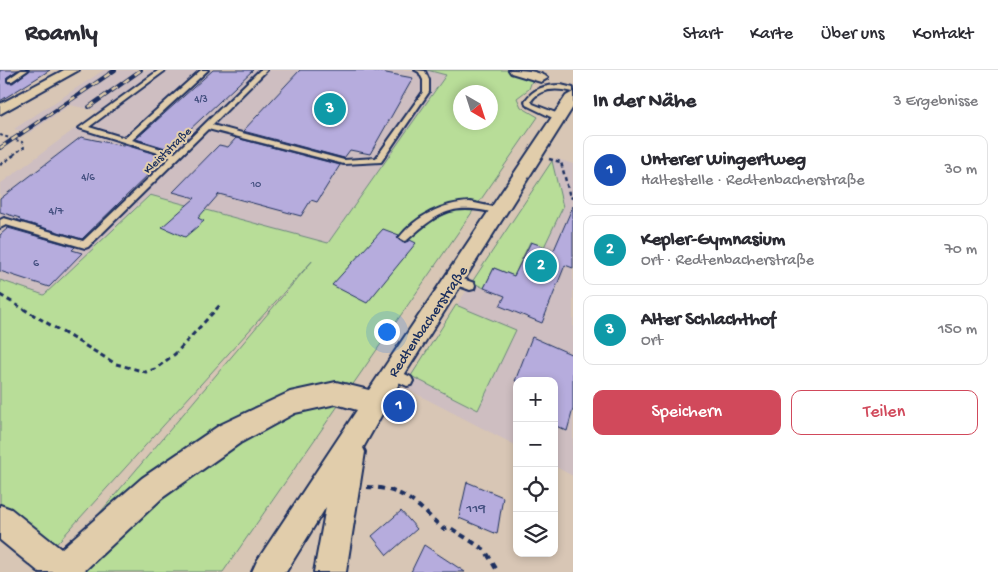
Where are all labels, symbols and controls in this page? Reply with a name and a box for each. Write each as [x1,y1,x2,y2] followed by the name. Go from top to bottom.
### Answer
[25,20,98,49] text: Roamly
[683,24,722,45] text: Start
[750,24,793,45] text: Karte
[821,24,884,45] text: Über uns
[912,24,973,45] text: Kontakt
[453,85,498,130] north arrow
[314,90,346,128] pin: 3
[593,90,696,115] text: In der Nähe
[893,93,978,112] text: 3 Ergebnisse
[194,94,208,106] house number: 4/3
[142,125,196,178] street label: Kleiststraße
[641,149,806,172] text: Unterer Wingertweg
[607,161,613,180] text: 1
[944,161,977,180] text: 30 m
[81,172,95,184] house number: 4/6
[641,172,865,191] text: Haltestelle · Redtenbacherstraße
[250,179,261,191] house number: 10
[49,205,64,219] house number: 4/7
[641,229,785,252] text: Kepler-Gymnasium
[606,241,614,260] text: 2
[944,241,977,260] text: 70 m
[525,247,557,285] pin: 2
[641,252,814,271] text: Ort · Redtenbacherstraße
[33,257,40,271] house number: 6
[385,263,473,381] street label: Redtenbacherstraße
[641,309,776,332] text: Alter Schlachthof
[374,319,400,345] your location
[606,321,614,340] text: 3
[938,321,977,340] text: 150 m
[641,332,663,351] text: Ort
[513,377,558,557] map controls
[513,377,558,422] button: +
[383,387,415,425] pin: 1
[593,390,781,435] button: Speichern
[791,390,978,435] button: Teilen
[513,422,558,467] button: −
[513,467,558,512] button: locate
[465,500,486,518] house number: 119
[513,512,558,557] button: layers

